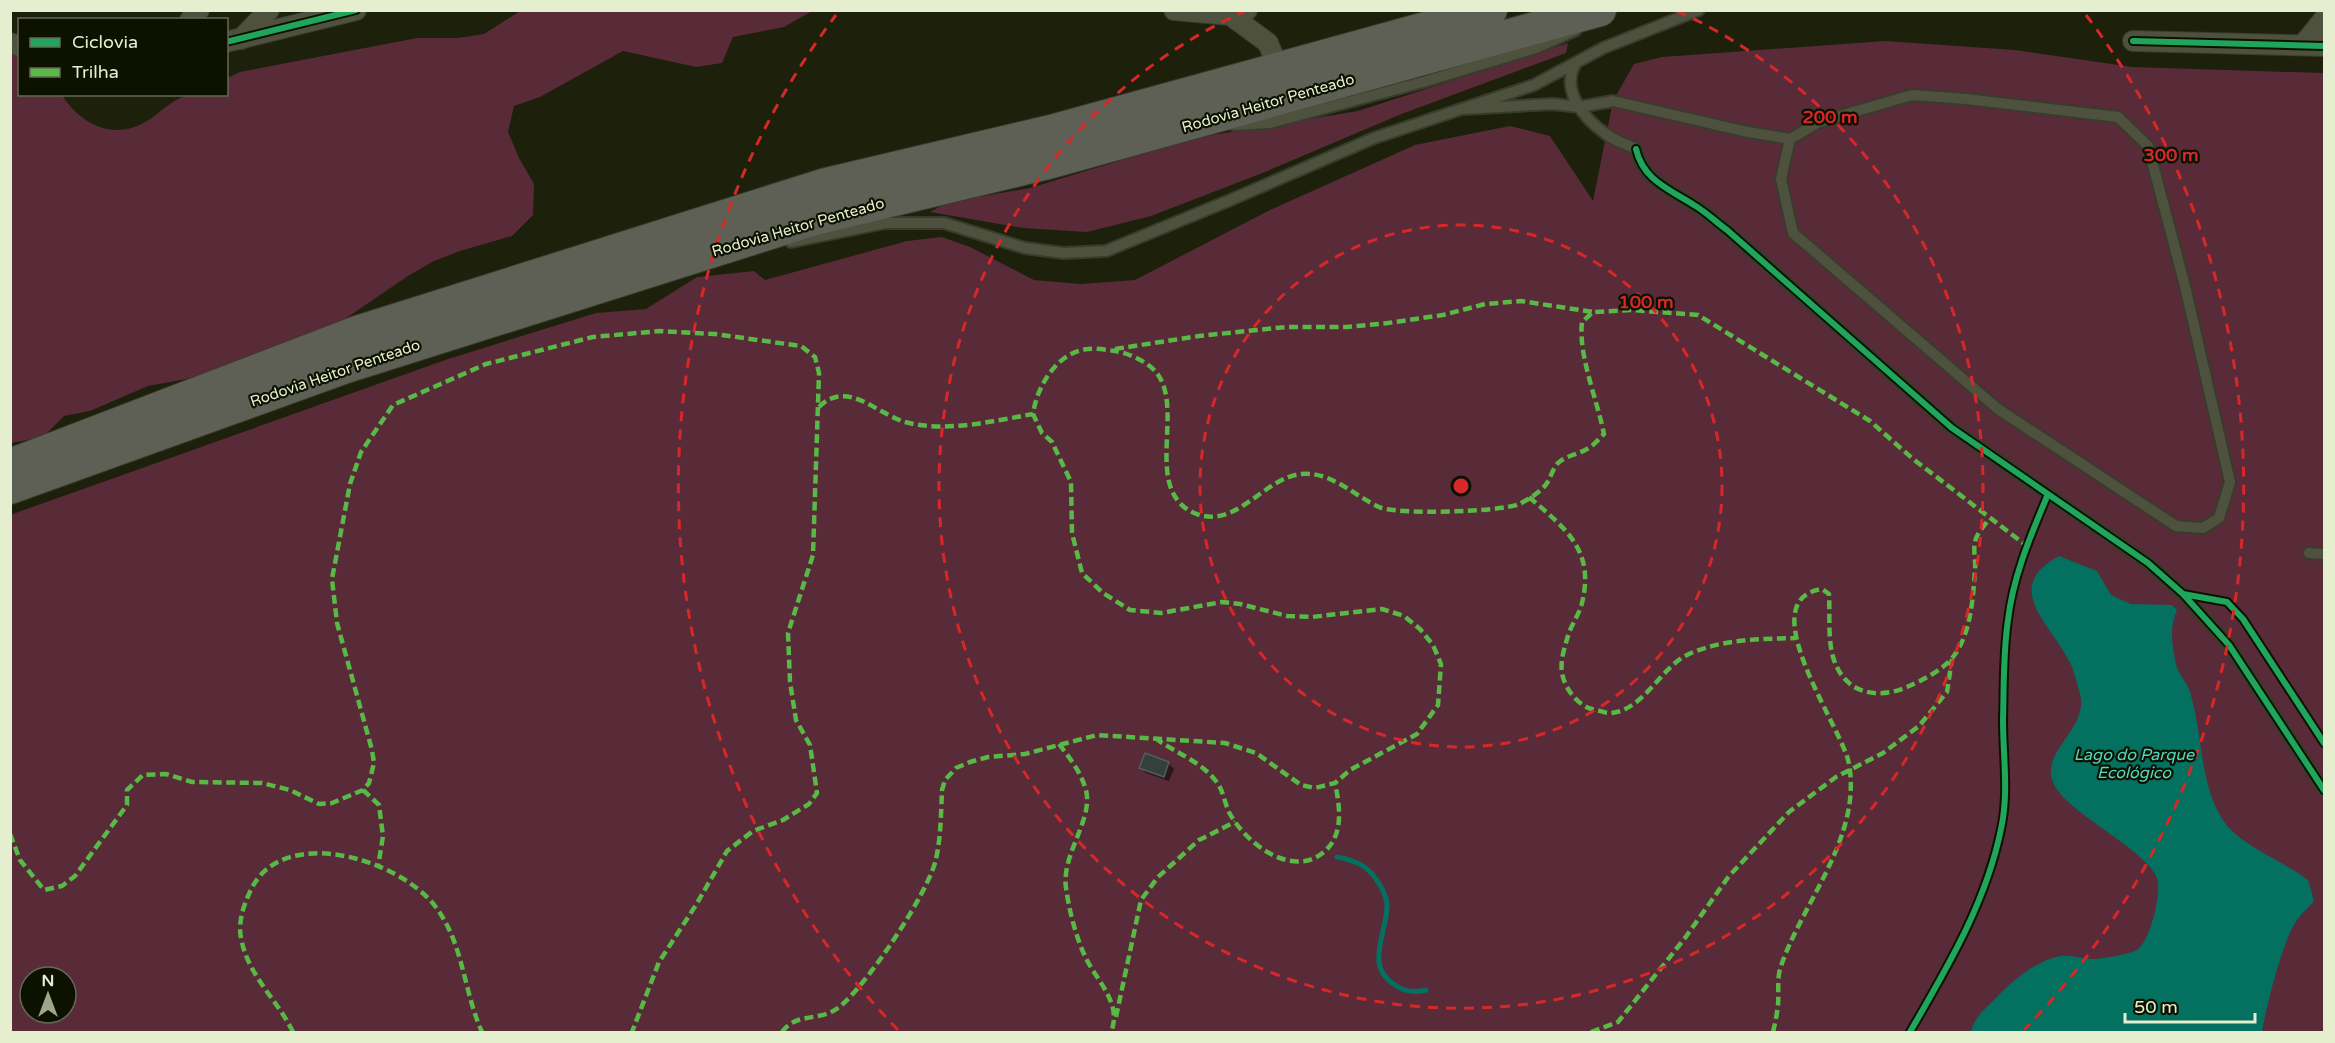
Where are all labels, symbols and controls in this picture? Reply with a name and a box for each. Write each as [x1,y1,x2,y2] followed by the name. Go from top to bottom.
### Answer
[18,18,228,96] legend
[72,31,138,53] text: Ciclovia
[72,61,119,83] text: Trilha
[1180,70,1356,136] street label: Rodovia Heitor Penteado
[1802,106,1858,128] text: 200 m
[2143,144,2199,166] text: 300 m
[710,194,886,260] street label: Rodovia Heitor Penteado
[1618,291,1674,313] text: 100 m
[248,335,422,411] street label: Rodovia Heitor Penteado
[1451,476,1471,496] centre of rings
[2074,745,2195,783] water label: Lago do Parque Ecológico
[18,965,78,1025] north arrow
[42,971,54,991] text: N
[2125,986,2256,1024] scale bar
[2134,996,2178,1018] text: 50 m

